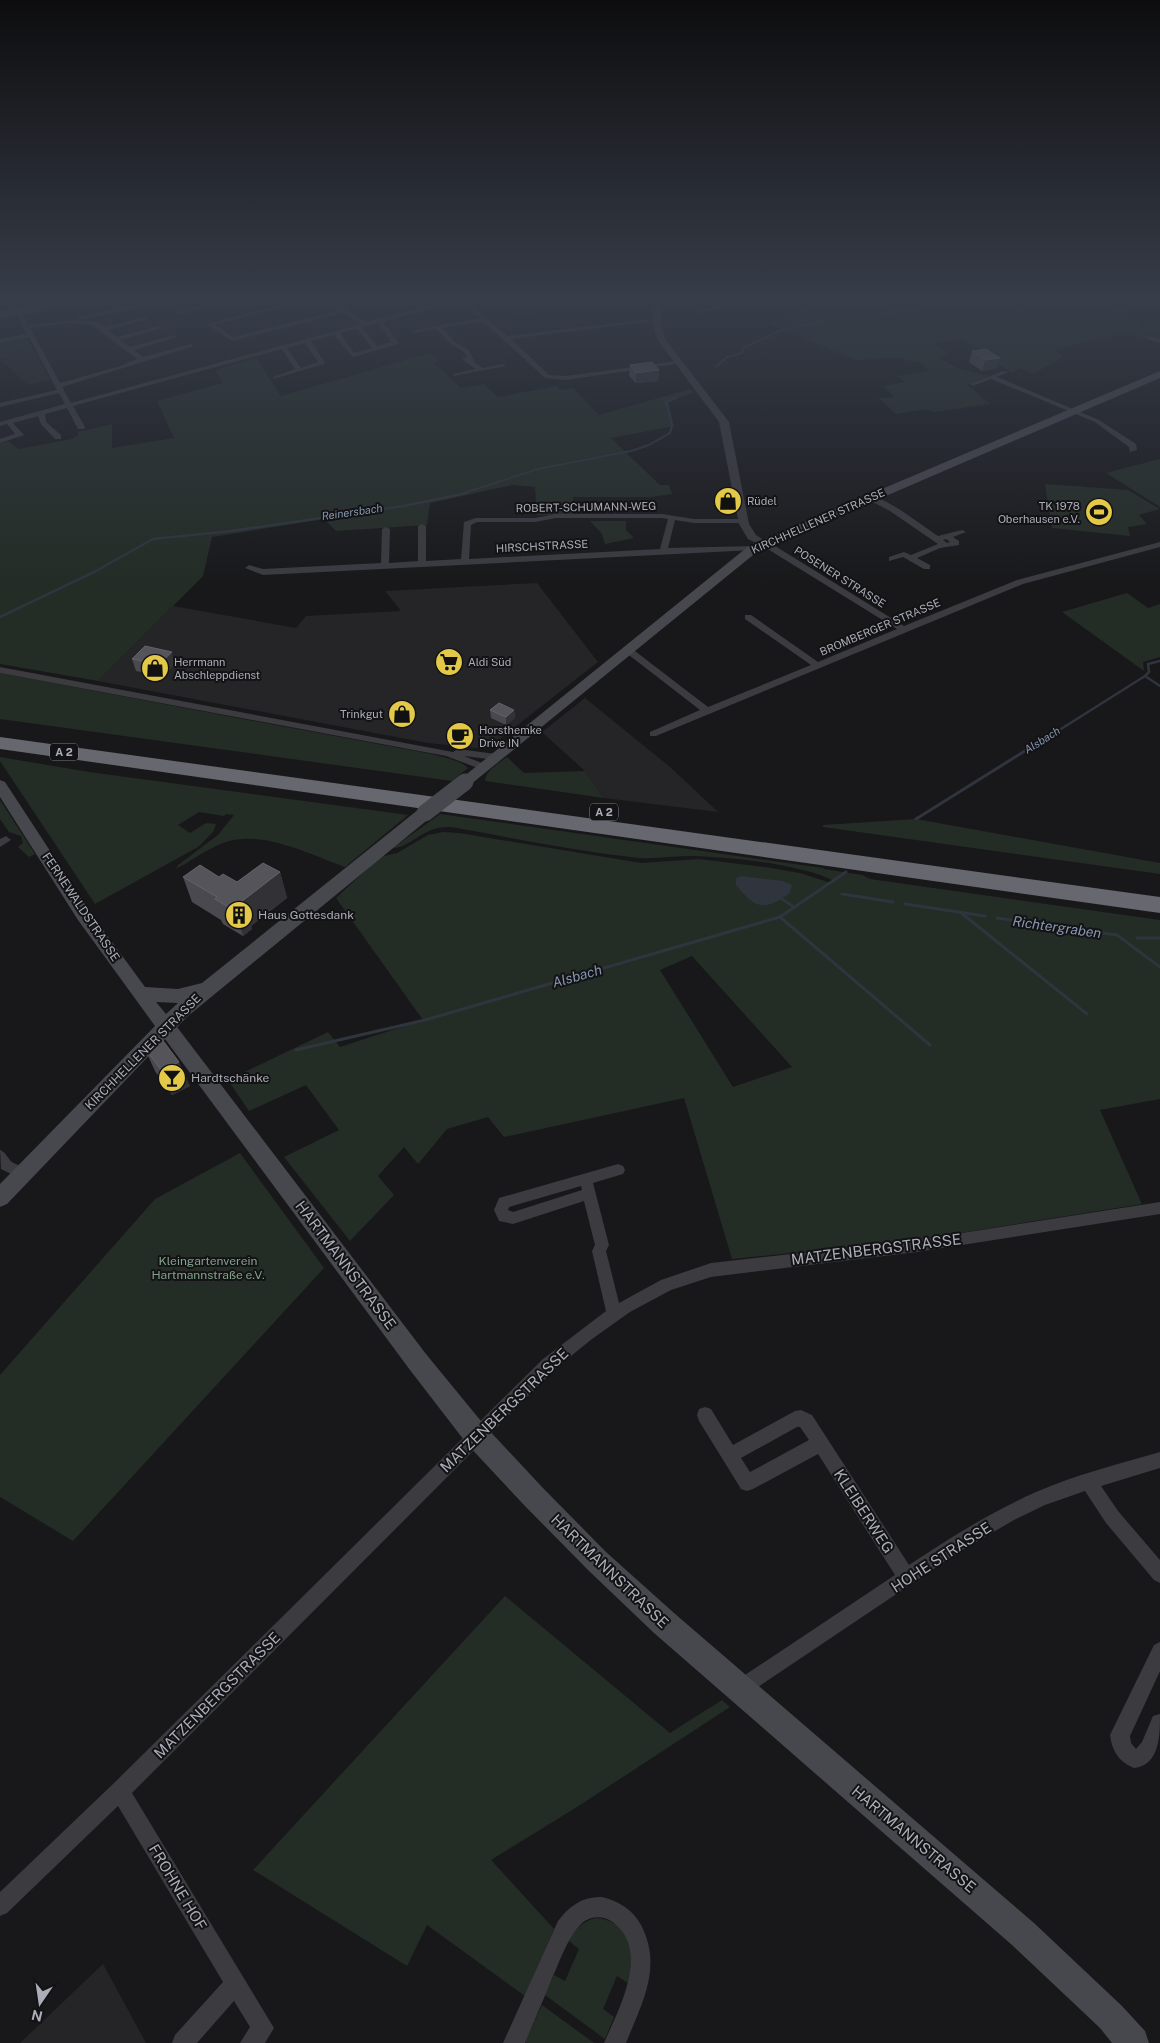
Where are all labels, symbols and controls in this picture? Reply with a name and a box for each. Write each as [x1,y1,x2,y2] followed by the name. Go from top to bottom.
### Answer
[713,486,743,516] shop icon: Rüdel
[749,486,887,556] street label: KIRCHHELLENER STRASSE
[747,495,777,507] place label: Rüdel
[1084,497,1114,527] sports icon: TK 1978 Oberhausen e.V.
[516,500,656,514] street label: ROBERT-SCHUMANN-WEG
[998,500,1080,525] place label: TK 1978 Oberhausen e.V.
[321,502,383,522] water label: Reinersbach
[496,538,589,554] street label: HIRSCHSTRASSE
[792,544,888,610] street label: POSENER STRASSE
[818,596,942,658] street label: BROMBERGER STRASSE
[434,647,464,677] supermarket icon: Aldi Süd
[140,653,170,683] shop icon: Herrmann Abschleppdienst
[174,656,260,681] place label: Herrmann Abschleppdienst
[468,656,511,668] place label: Aldi Süd
[387,699,417,729] shop icon: Trinkgut
[340,708,383,720] place label: Trinkgut
[445,721,475,751] cafe icon: Horsthemke Drive IN
[479,724,542,749] place label: Horsthemke Drive IN
[1022,724,1062,756] water label: Alsbach
[50,744,78,760] road number: A 2
[590,804,618,820] road number: A 2
[39,850,123,964] street label: FERNEWALDSTRASSE
[224,900,254,930] building icon: Haus Gottesdank
[258,908,354,922] place label: Haus Gottesdank
[1012,913,1103,941] water label: Richtergraben
[550,961,604,991] water label: Alsbach
[82,991,204,1113] street label: KIRCHHELLENER STRASSE
[157,1063,187,1093] bar icon: Hardtschänke
[191,1071,270,1085] place label: Hardtschänke
[292,1197,400,1333] street label: HARTMANNSTRASSE
[790,1230,962,1268] street label: MATZENBERGSTRASSE
[151,1254,265,1282] park label: Kleingartenverein Hartmannstraße e.V.
[437,1344,571,1476] street label: MATZENBERGSTRASSE
[831,1466,897,1556] street label: KLEIBERWEG
[548,1511,672,1631] street label: HARTMANNSTRASSE
[888,1518,994,1596] street label: HOHE STRASSE
[150,1628,284,1762] street label: MATZENBERGSTRASSE
[849,1782,979,1896] street label: HARTMANNSTRASSE
[146,1841,210,1933] street label: FROHNE HOF
[15,1978,65,2028] north arrow
[30,2007,44,2025] text: N

